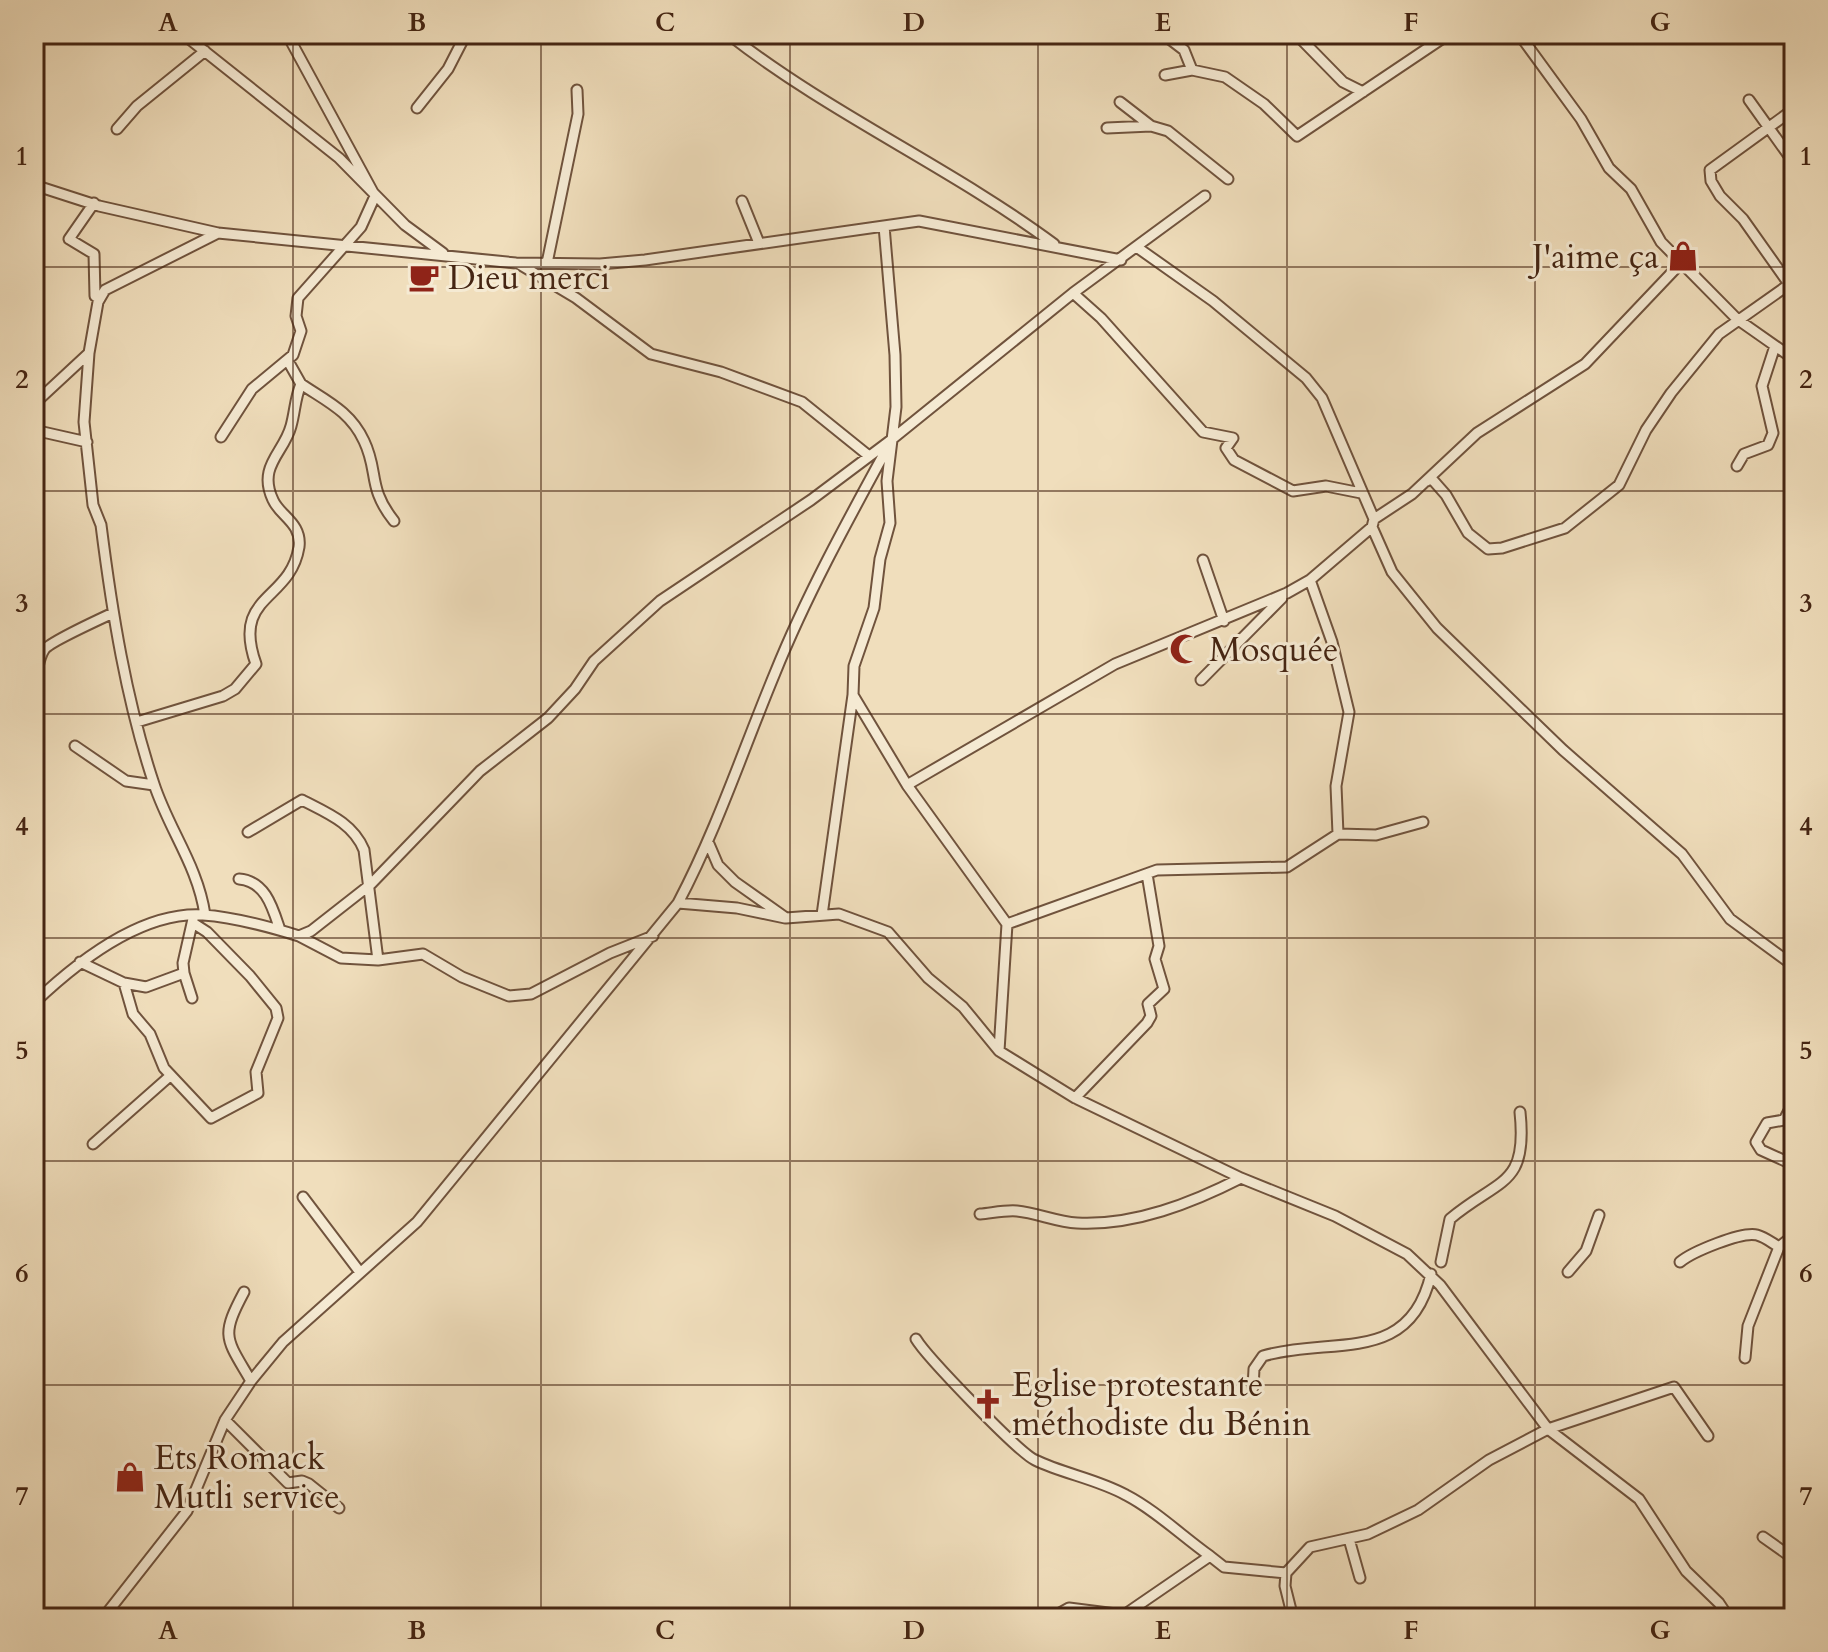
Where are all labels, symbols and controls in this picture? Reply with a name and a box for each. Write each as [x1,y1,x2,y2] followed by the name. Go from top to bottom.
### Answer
[158,5,178,40] text: A
[408,5,426,40] text: B
[655,5,675,40] text: C
[903,5,925,40] text: D
[1155,5,1171,40] text: E
[1403,5,1419,40] text: F
[1649,5,1671,40] text: G
[15,139,29,174] text: 1
[1799,139,1813,174] text: 1
[1527,234,1659,280] place label: J'aime ça
[1666,239,1700,273] shop icon: J'aime ça
[448,255,610,301] place label: Dieu merci
[407,260,441,294] cafe icon: Dieu merci
[15,362,29,397] text: 2
[1799,362,1813,397] text: 2
[15,586,29,621] text: 3
[1799,586,1813,621] text: 3
[1209,627,1339,673] place label: Mosquée
[1168,632,1202,666] mosque icon: Mosquée
[15,809,29,844] text: 4
[1799,809,1813,844] text: 4
[15,1033,29,1068] text: 5
[1799,1033,1813,1068] text: 5
[15,1256,29,1291] text: 6
[1799,1256,1813,1291] text: 6
[1012,1362,1311,1447] place label: Eglise protestante méthodiste du Bénin
[971,1387,1005,1421] church icon: Eglise protestante méthodiste du Bénin
[154,1435,340,1520] place label: Ets Romack Mutli service
[113,1460,147,1494] shop icon: Ets Romack Mutli service
[15,1479,29,1514] text: 7
[1799,1479,1813,1514] text: 7
[158,1613,178,1648] text: A
[408,1613,426,1648] text: B
[655,1613,675,1648] text: C
[903,1613,925,1648] text: D
[1155,1613,1171,1648] text: E
[1403,1613,1419,1648] text: F
[1649,1613,1671,1648] text: G

